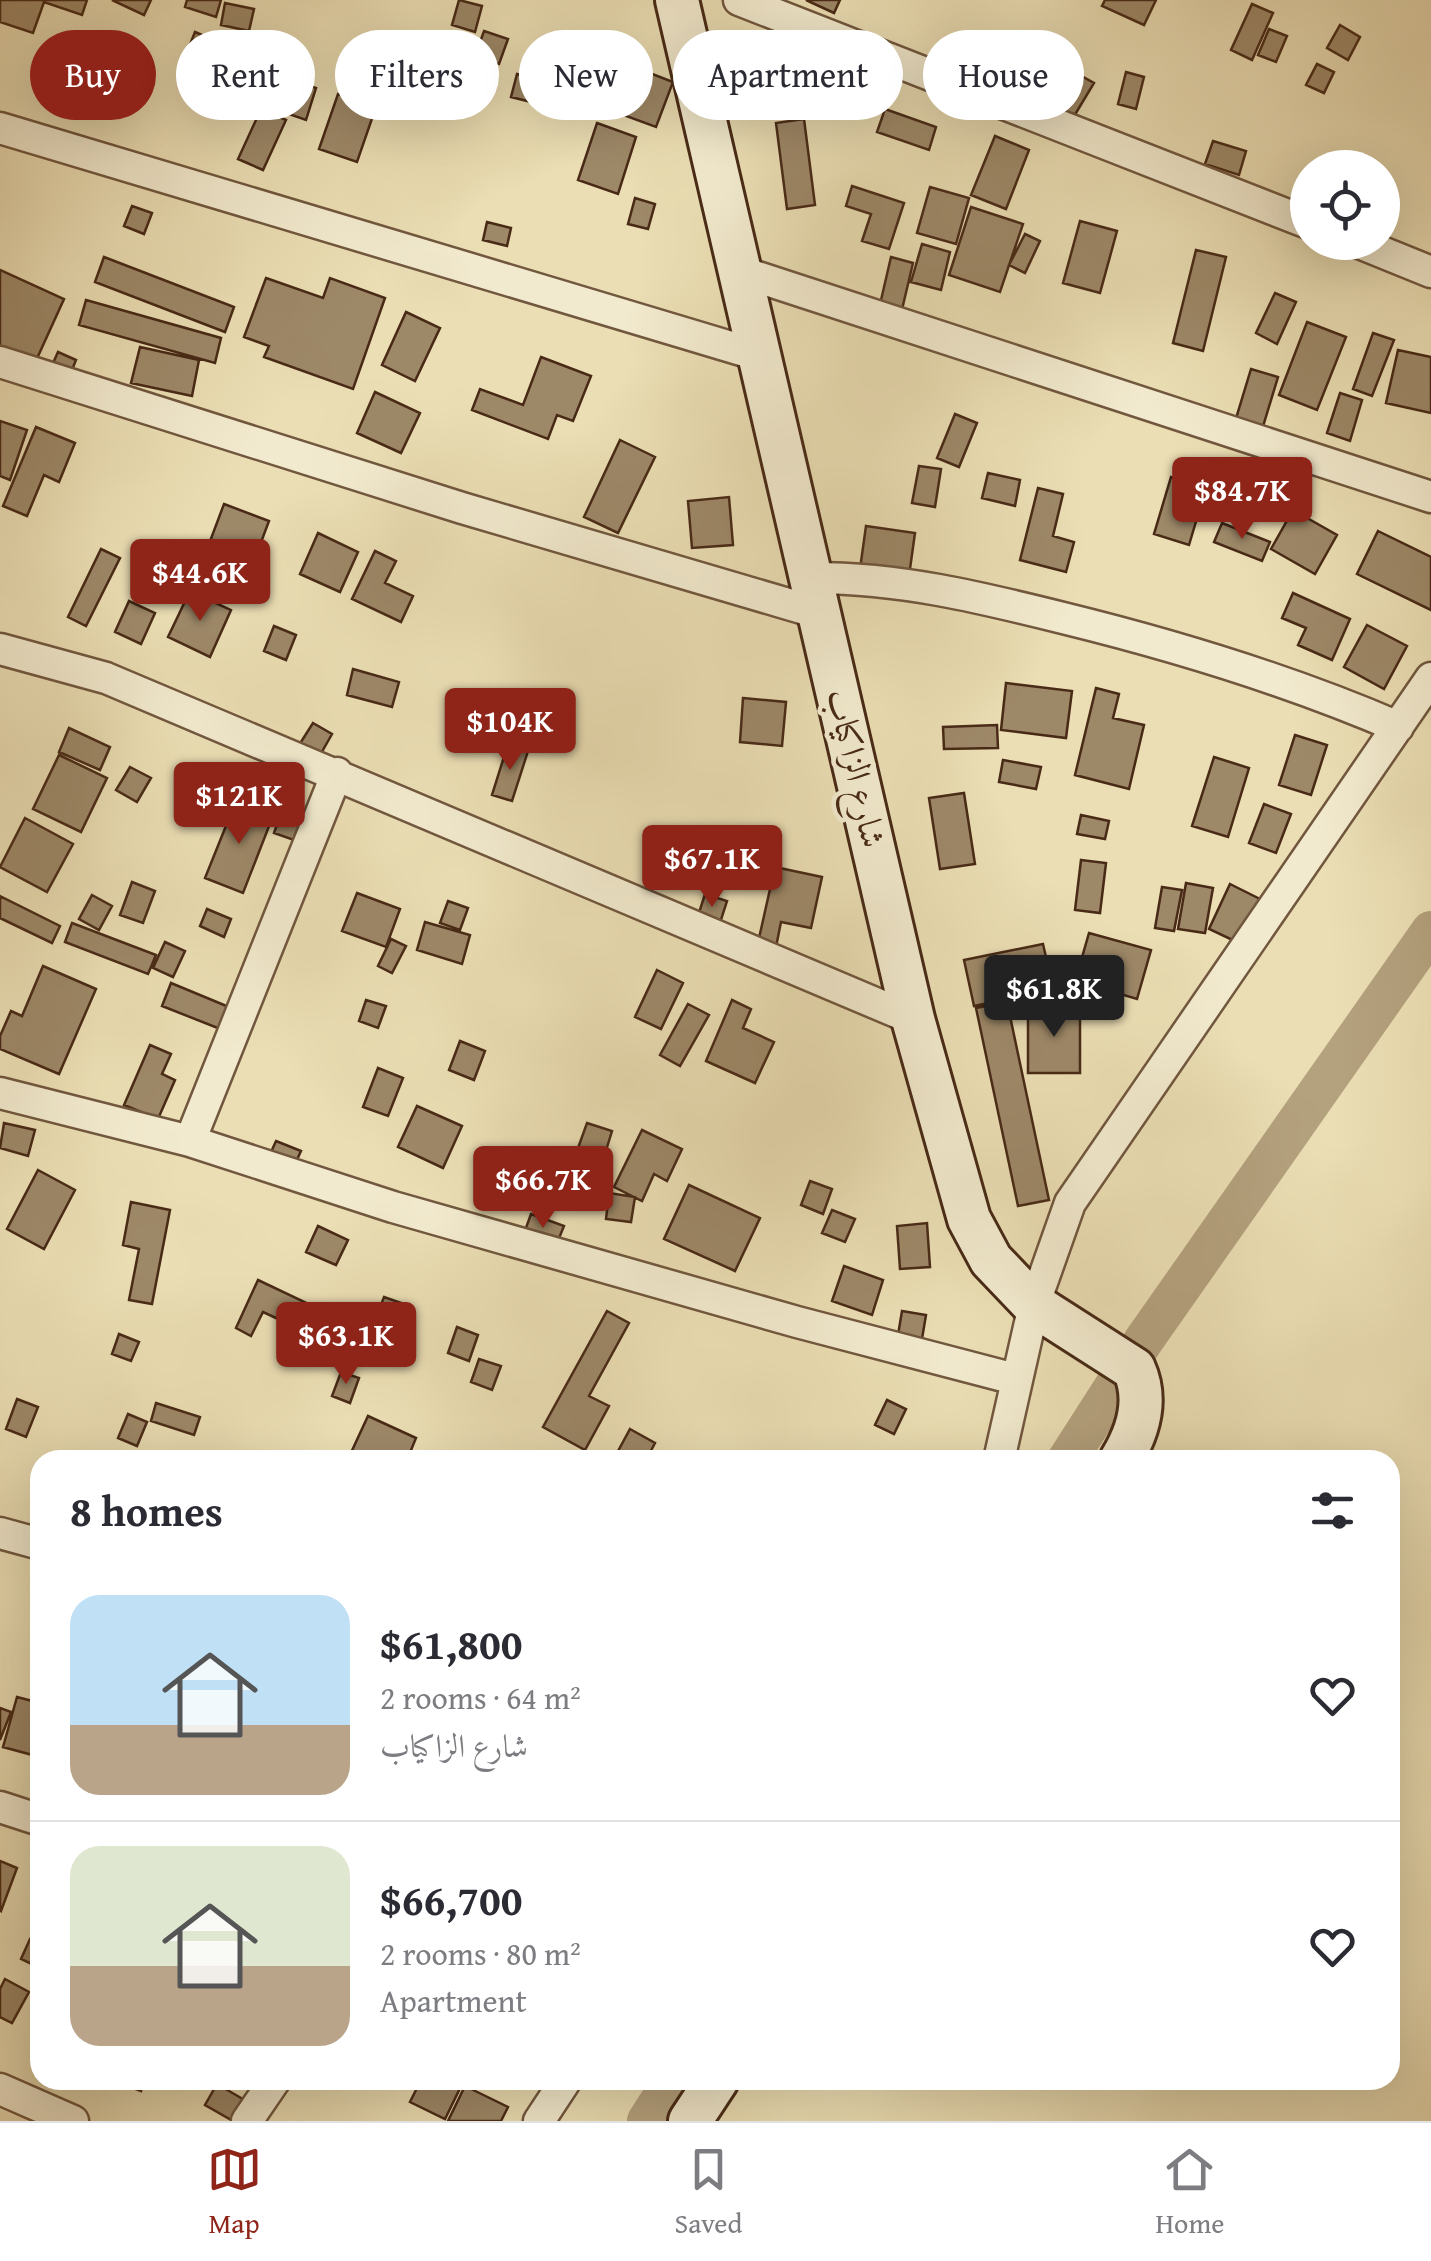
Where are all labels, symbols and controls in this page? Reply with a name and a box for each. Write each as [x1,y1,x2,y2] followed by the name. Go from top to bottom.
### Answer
[30,30,156,120] chip: Buy
[176,30,315,120] chip: Rent
[335,30,499,120] chip: Filters
[519,30,653,120] chip: New
[673,30,903,120] chip: Apartment
[923,30,1084,120] chip: House
[1290,150,1400,260] map controls
[1290,150,1400,260] button: locate
[1161,457,1323,542] pin: $84.7K
[1194,466,1290,513] text: $84.7K
[119,539,281,624] pin: $44.6K
[152,548,248,595] text: $44.6K
[810,683,900,853] street label: شارع الزاكياب
[440,688,580,773] pin: $104K
[467,697,553,744] text: $104K
[169,762,309,847] pin: $121K
[196,771,282,818] text: $121K
[631,825,793,910] pin: $67.1K
[664,834,760,881] text: $67.1K
[973,955,1135,1040] pin: $61.8K
[1006,964,1102,1011] text: $61.8K
[462,1146,624,1231] pin: $66.7K
[495,1155,591,1202] text: $66.7K
[265,1302,427,1387] pin: $63.1K
[298,1311,394,1358] text: $63.1K
[70,1480,223,1541] text: 8 homes
[1305,1483,1360,1538] icon: filters
[380,1613,522,1674] text: $61,800
[150,1635,270,1755] icon: home
[1305,1668,1360,1723] icon: heart
[380,1674,581,1721] text: 2 rooms · 64 m²
[380,1722,528,1769] text: شارع الزاكياب
[380,1869,522,1930] text: $66,700
[150,1886,270,2006] icon: home
[1305,1919,1360,1974] icon: heart
[380,1930,581,1977] text: 2 rooms · 80 m²
[380,1977,527,2024] text: Apartment
[207,2142,262,2243] tab: Map
[675,2142,742,2243] tab: Saved
[1156,2142,1224,2243] tab: Home

